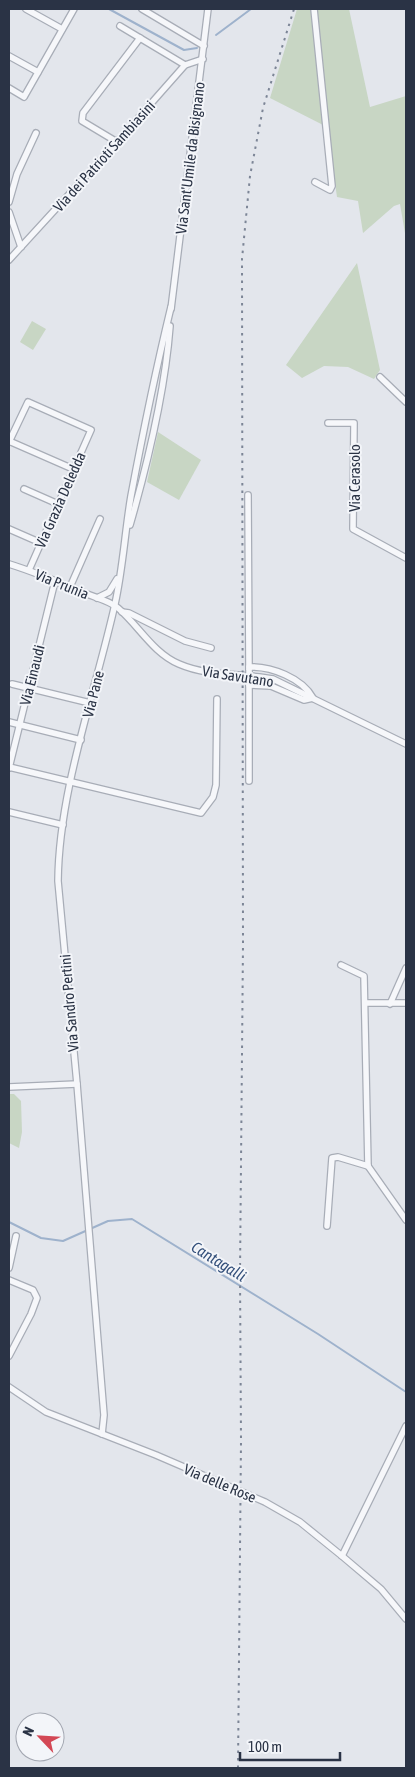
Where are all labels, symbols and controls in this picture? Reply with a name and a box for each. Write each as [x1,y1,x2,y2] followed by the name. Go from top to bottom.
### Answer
[172,81,208,235] street label: Via Sant'Umile da Bisignano
[50,97,158,215] street label: Via dei Patrioti Sambiasini
[346,444,363,512] street label: Via Cerasolo
[31,449,89,551] street label: Via Grazia Deledda
[33,566,91,602] street label: Via Prunia
[16,643,48,707] street label: Via Einaudi
[201,662,275,690] street label: Via Savutano
[79,669,107,719] street label: Via Pane
[56,954,82,1052] street label: Via Sandro Pertini
[188,1237,250,1286] water label: Cantagalli
[181,1460,259,1506] street label: Via delle Rose
[15,1712,65,1762] north arrow
[19,1724,37,1739] text: N
[240,1730,340,1762] scale bar
[248,1738,282,1755] text: 100 m

